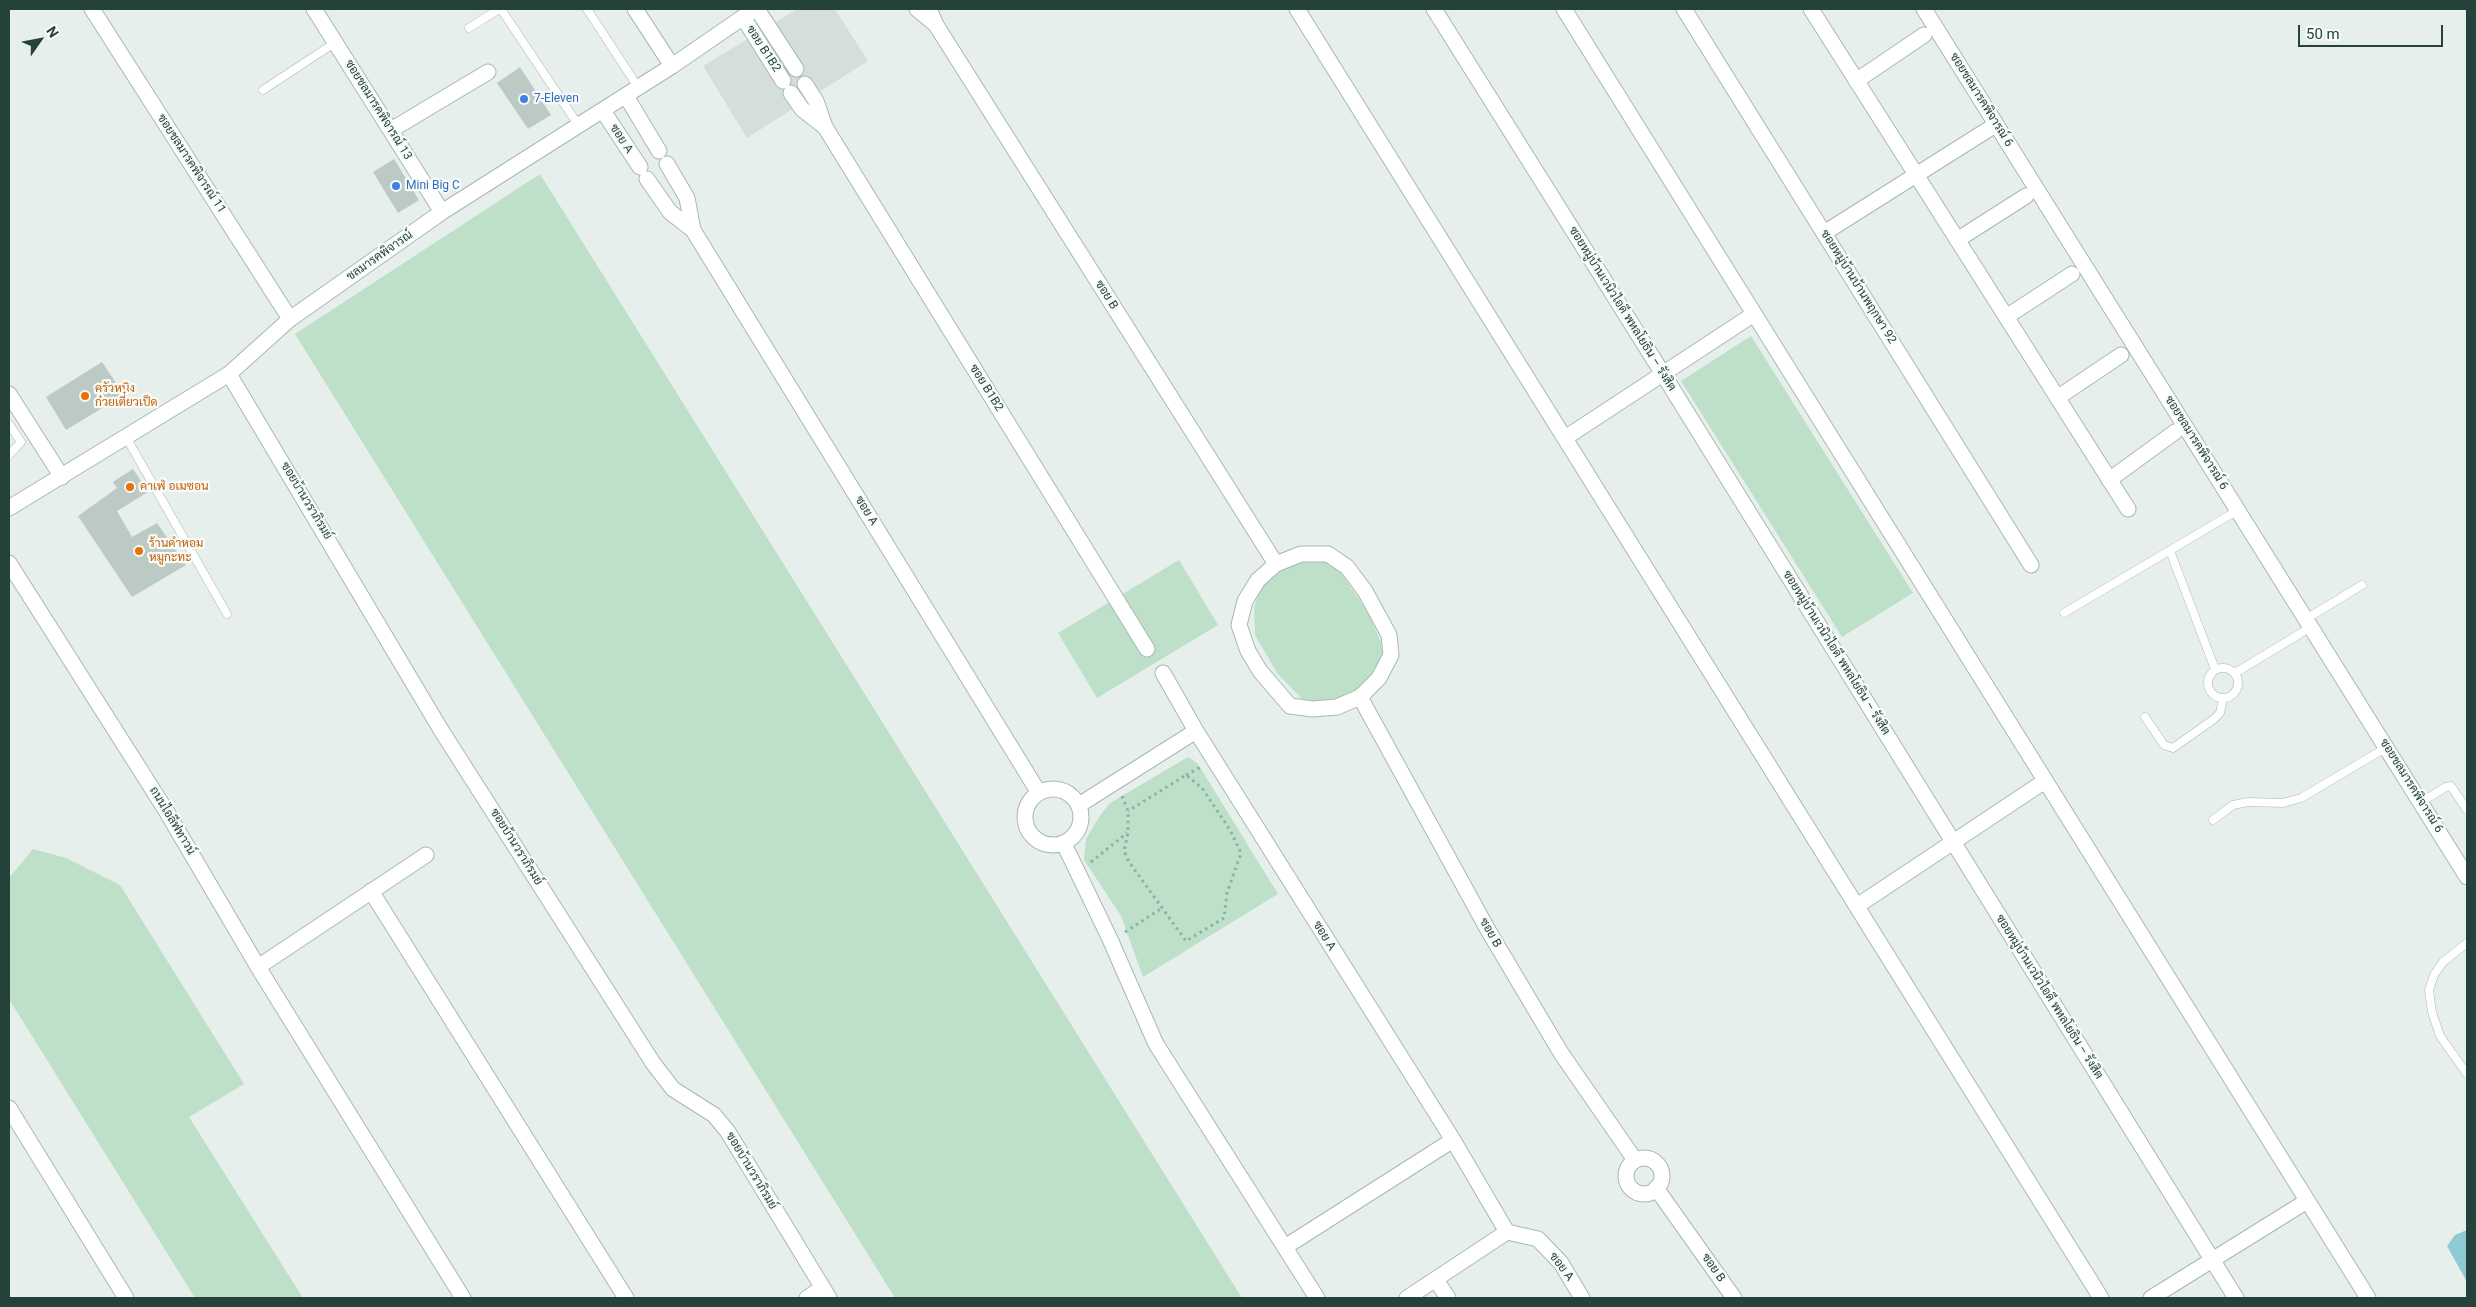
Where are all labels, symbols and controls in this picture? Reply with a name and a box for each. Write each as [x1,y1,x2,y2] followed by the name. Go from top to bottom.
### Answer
[15,15,65,65] north arrow
[2301,15,2446,47] scale bar
[43,23,62,40] text: N
[743,23,783,75] street label: ซอย B1B2
[2306,25,2340,43] text: 50 m
[1946,50,2016,150] street label: ซอยชลมารคพิจารณ์ 6
[341,57,415,163] street label: ซอยชลมารคพิจารณ์ 13
[534,92,579,106] place label: 7-Eleven
[518,93,530,105] marker: 7-Eleven
[154,112,228,216] street label: ซอยชลมารคพิจารณ์ 11
[606,122,636,156] street label: ซอย A
[406,179,460,193] place label: Mini Big C
[390,180,402,192] marker: Mini Big C
[1565,224,1679,394] street label: ซอยหมู่บ้านเวนิวไอดี พหลโยธิน – รังสิต
[1817,227,1899,347] street label: ซอยหมู่บ้านบ้านพฤกษา 92
[344,228,416,284] street label: ชลมารคพิจารณ์
[1091,278,1121,312] street label: ซอย B
[966,362,1006,414] street label: ซอย B1B2
[95,382,158,410] place label: ครัวหนิง ก๋วยเตี๋ยวเป็ด
[79,390,91,402] marker: ครัวหนิง ก๋วยเตี๋ยวเป็ด
[2161,393,2231,493] street label: ซอยชลมารคพิจารณ์ 6
[277,460,335,542] street label: ซอยบ้านวราภิรมย์
[140,480,209,494] place label: คาเฟ่ อเมซอน
[124,481,136,493] marker: คาเฟ่ อเมซอน
[851,494,881,528] street label: ซอย A
[149,537,203,565] place label: ร้านคำหอม หมูกะทะ
[133,545,145,557] marker: ร้านคำหอม หมูกะทะ
[1779,568,1893,738] street label: ซอยหมู่บ้านเวนิวไอดี พหลโยธิน – รังสิต
[2376,736,2446,836] street label: ซอยชลมารคพิจารณ์ 6
[146,784,198,858] street label: ถนนไอลีฟทาวน์
[487,806,545,888] street label: ซอยบ้านวราภิรมย์
[1992,912,2106,1082] street label: ซอยหมู่บ้านเวนิวไอดี พหลโยธิน – รังสิต
[1476,916,1504,950] street label: ซอย B
[1309,919,1339,953] street label: ซอย A
[722,1130,780,1212] street label: ซอยบ้านวราภิรมย์
[1546,1250,1576,1284] street label: ซอย A
[1698,1251,1728,1285] street label: ซอย B

